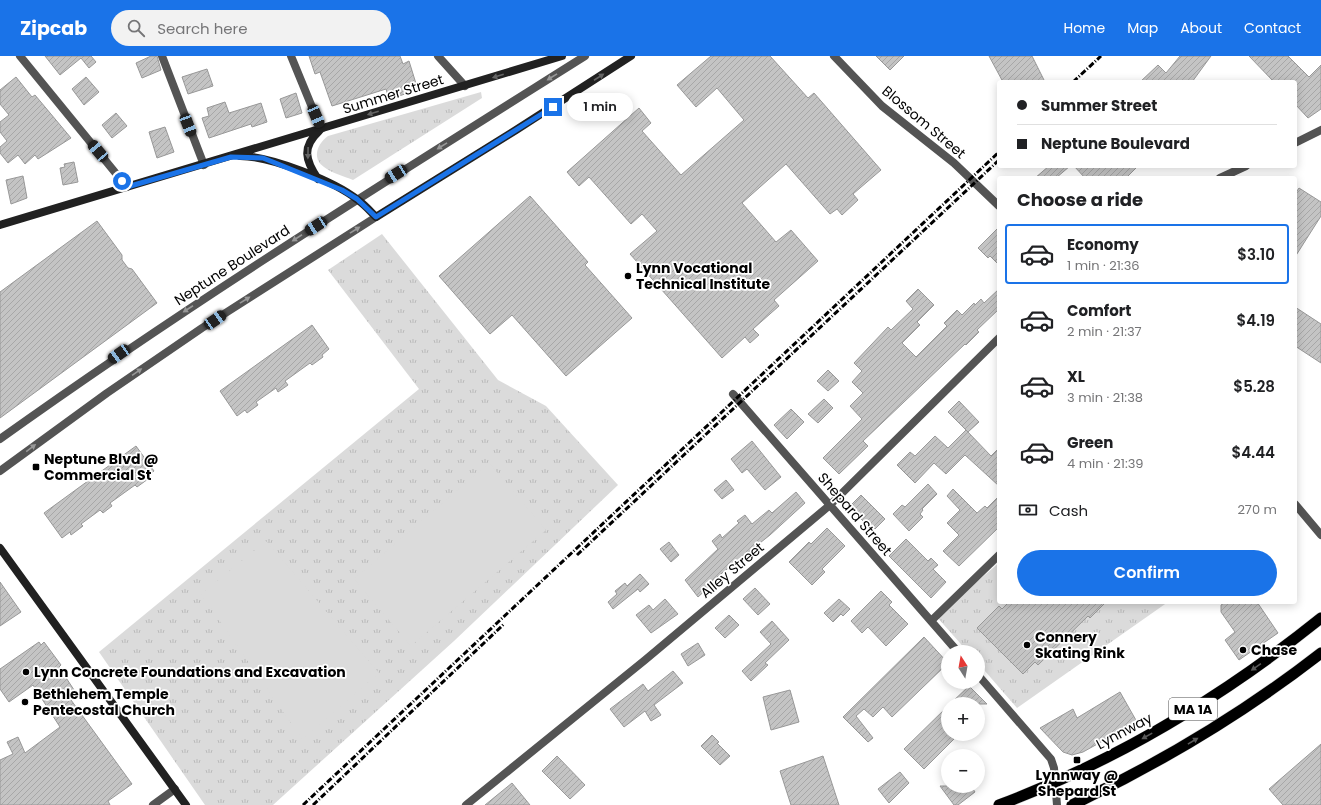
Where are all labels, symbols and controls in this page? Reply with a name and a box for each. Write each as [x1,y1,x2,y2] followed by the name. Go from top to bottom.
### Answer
[111,10,391,46] search box
[20,15,87,42] text: Zipcab
[125,17,147,39] icon: search
[157,18,248,39] text: Search here
[1063,18,1105,38] text: Home
[1127,18,1158,38] text: Map
[1180,18,1222,38] text: About
[1244,18,1301,38] text: Contact
[340,69,446,119] street label: Summer Street
[492,73,504,79] one-way arrow
[546,73,558,80] one-way arrow
[593,74,605,81] one-way arrow
[878,81,970,163] street label: Blossom Street
[567,93,633,121] callout: 1 min
[1041,95,1157,116] text: Summer Street
[583,97,617,116] text: 1 min
[544,98,562,116] route end
[306,103,326,129] car
[367,110,379,116] one-way arrow
[178,112,198,138] car
[1041,133,1190,154] text: Neptune Boulevard
[86,138,110,164] car
[437,142,447,150] one-way arrow
[305,146,311,159] one-way arrow
[383,163,409,185] car
[113,172,131,190] route start
[1017,187,1143,212] text: Choose a ride
[303,214,329,238] car
[170,220,294,310] street label: Neptune Boulevard
[349,227,361,234] one-way arrow
[292,234,302,242] one-way arrow
[1067,234,1139,255] text: Economy
[1019,236,1055,272] icon: car
[1237,244,1275,265] text: $3.10
[1067,256,1140,275] text: 1 min · 21:36
[636,258,770,294] place label: Lynn Vocational Technical Institute
[623,271,633,281] marker: Lynn Vocational Technical Institute
[240,296,250,304] one-way arrow
[1067,300,1131,321] text: Comfort
[1019,302,1055,338] icon: car
[183,305,193,313] one-way arrow
[202,308,228,332] car
[1237,310,1275,331] text: $4.19
[1067,322,1142,341] text: 2 min · 21:37
[106,342,132,366] car
[1067,366,1085,387] text: XL
[132,368,142,376] one-way arrow
[1019,368,1055,404] icon: car
[1233,376,1275,397] text: $5.28
[1067,388,1143,407] text: 3 min · 21:38
[1067,432,1113,453] text: Green
[1019,434,1055,470] icon: car
[1232,442,1275,463] text: $4.44
[26,444,37,452] one-way arrow
[44,449,159,485] place label: Neptune Blvd @ Commercial St
[1067,454,1144,473] text: 4 min · 21:39
[31,462,41,472] marker: Neptune Blvd @ Commercial St
[813,468,897,560] street label: Shepard Street
[1017,499,1039,521] icon: cash
[1049,500,1088,521] text: Cash
[1237,500,1277,519] text: 270 m
[696,537,768,603] street label: Alley Street
[1017,550,1277,596] button: Confirm
[1035,627,1125,663] place label: Connery Skating Rink
[1022,640,1032,650] marker: Connery Skating Rink
[1251,640,1297,660] place label: Chase
[941,645,985,689] north arrow
[941,645,985,793] map controls
[1238,645,1248,655] marker: Chase
[34,662,346,682] place label: Lynn Concrete Foundations and Excavation
[1251,662,1262,671] one-way arrow
[21,667,31,677] marker: Lynn Concrete Foundations and Excavation
[33,684,175,720] place label: Bethlehem Temple Pentecostal Church
[20,697,30,707] marker: Bethlehem Temple Pentecostal Church
[941,697,985,741] button: +
[1169,698,1217,720] road number: MA 1A
[1093,708,1156,754] street label: Lynnway
[1141,733,1153,739] one-way arrow
[1187,737,1199,744] one-way arrow
[941,749,985,793] button: −
[1072,755,1082,765] marker: Lynnway @ Shepard St
[1036,765,1118,801] place label: Lynnway @ Shepard St

